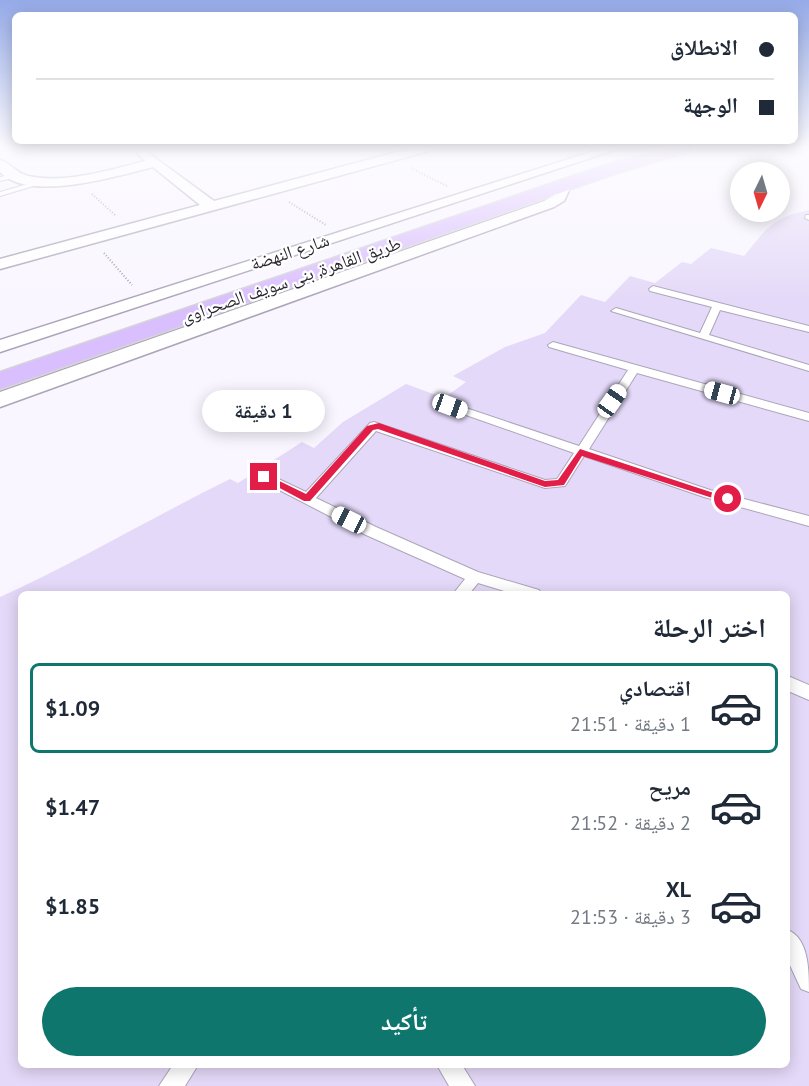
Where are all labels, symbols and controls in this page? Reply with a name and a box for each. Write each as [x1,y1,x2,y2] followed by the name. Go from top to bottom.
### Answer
[670,33,738,61] text: الانطلاق
[683,91,738,119] text: الوجهة
[730,162,790,222] north arrow
[730,162,790,222] map controls
[248,228,332,275] street label: شارع النهضة
[178,231,404,328] street label: طريق القاهرة, بنى سويف الصحراوى
[702,380,742,406] car
[594,381,630,421] car
[202,390,326,432] callout: 1 دقيقة
[430,391,470,421] car
[234,398,293,424] text: 1 دقيقة
[250,463,277,490] route end
[714,485,741,512] route start
[329,504,369,536] car
[653,610,766,644] text: اختر الرحلة
[619,674,691,702] text: اقتصادي
[709,681,763,735] icon: car
[45,694,100,722] text: $1.09
[570,711,691,737] text: 1 دقيقة · 21:51
[648,773,691,801] text: مريح
[709,780,763,834] icon: car
[45,793,100,821] text: $1.47
[570,810,691,836] text: 2 دقيقة · 21:52
[666,875,691,903] text: XL
[709,879,763,933] icon: car
[45,892,100,920] text: $1.85
[570,904,691,930] text: 3 دقيقة · 21:53
[42,987,766,1056] button: تأكيد

